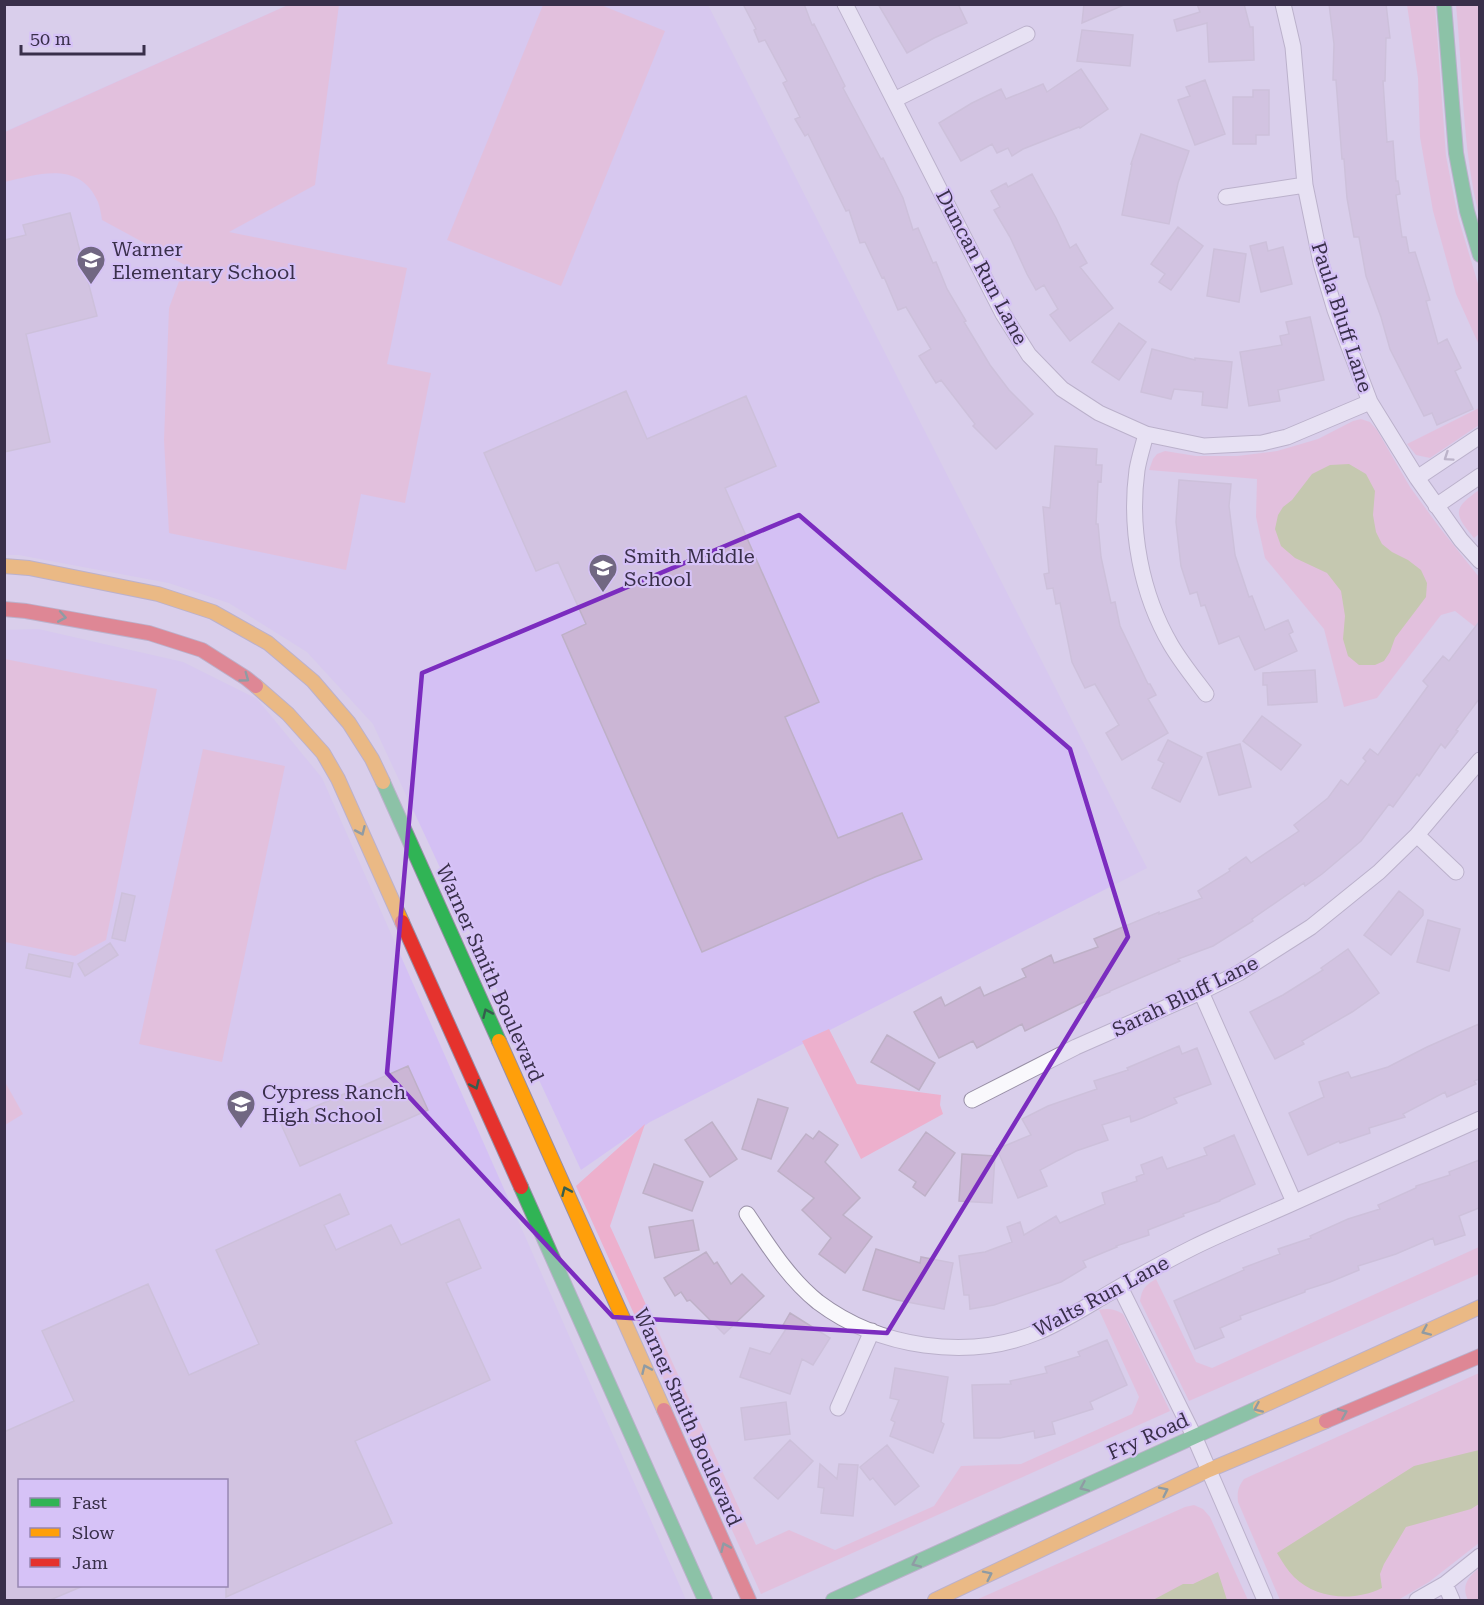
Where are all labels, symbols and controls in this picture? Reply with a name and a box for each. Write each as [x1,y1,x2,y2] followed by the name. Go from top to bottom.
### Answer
[21,18,144,56] scale bar
[30,28,71,49] text: 50 m
[931,185,1033,349] street label: Duncan Run Lane
[112,237,295,284] place label: Warner Elementary School
[1306,239,1378,395] street label: Paula Bluff Lane
[75,244,107,286] school or university icon: Warner Elementary School
[1444,450,1455,461] one-way arrow
[624,544,755,591] place label: Smith Middle School
[587,552,619,594] school or university icon: Smith Middle School
[57,610,67,623] one-way arrow
[238,671,249,682] one-way arrow
[353,824,365,835] one-way arrow
[431,860,549,1086] street label: Warner Smith Boulevard
[1108,950,1262,1042] street label: Sarah Bluff Lane
[482,1008,494,1019] one-way arrow
[467,1079,479,1090] one-way arrow
[262,1080,406,1127] place label: Cypress Ranch High School
[225,1088,257,1130] school or university icon: Cypress Ranch High School
[561,1186,573,1197] one-way arrow
[1029,1250,1173,1342] street label: Walts Run Lane
[629,1304,747,1530] street label: Warner Smith Boulevard
[1422,1324,1433,1336] one-way arrow
[641,1364,653,1375] one-way arrow
[1253,1400,1264,1412] one-way arrow
[1104,1407,1193,1465] street label: Fry Road
[1336,1409,1347,1421] one-way arrow
[18,1479,228,1587] legend
[1079,1479,1090,1491] one-way arrow
[1157,1487,1168,1499] one-way arrow
[72,1492,107,1513] text: Fast
[72,1522,114,1543] text: Slow
[720,1542,732,1553] one-way arrow
[72,1552,108,1573] text: Jam
[912,1555,923,1567] one-way arrow
[981,1571,992,1583] one-way arrow

